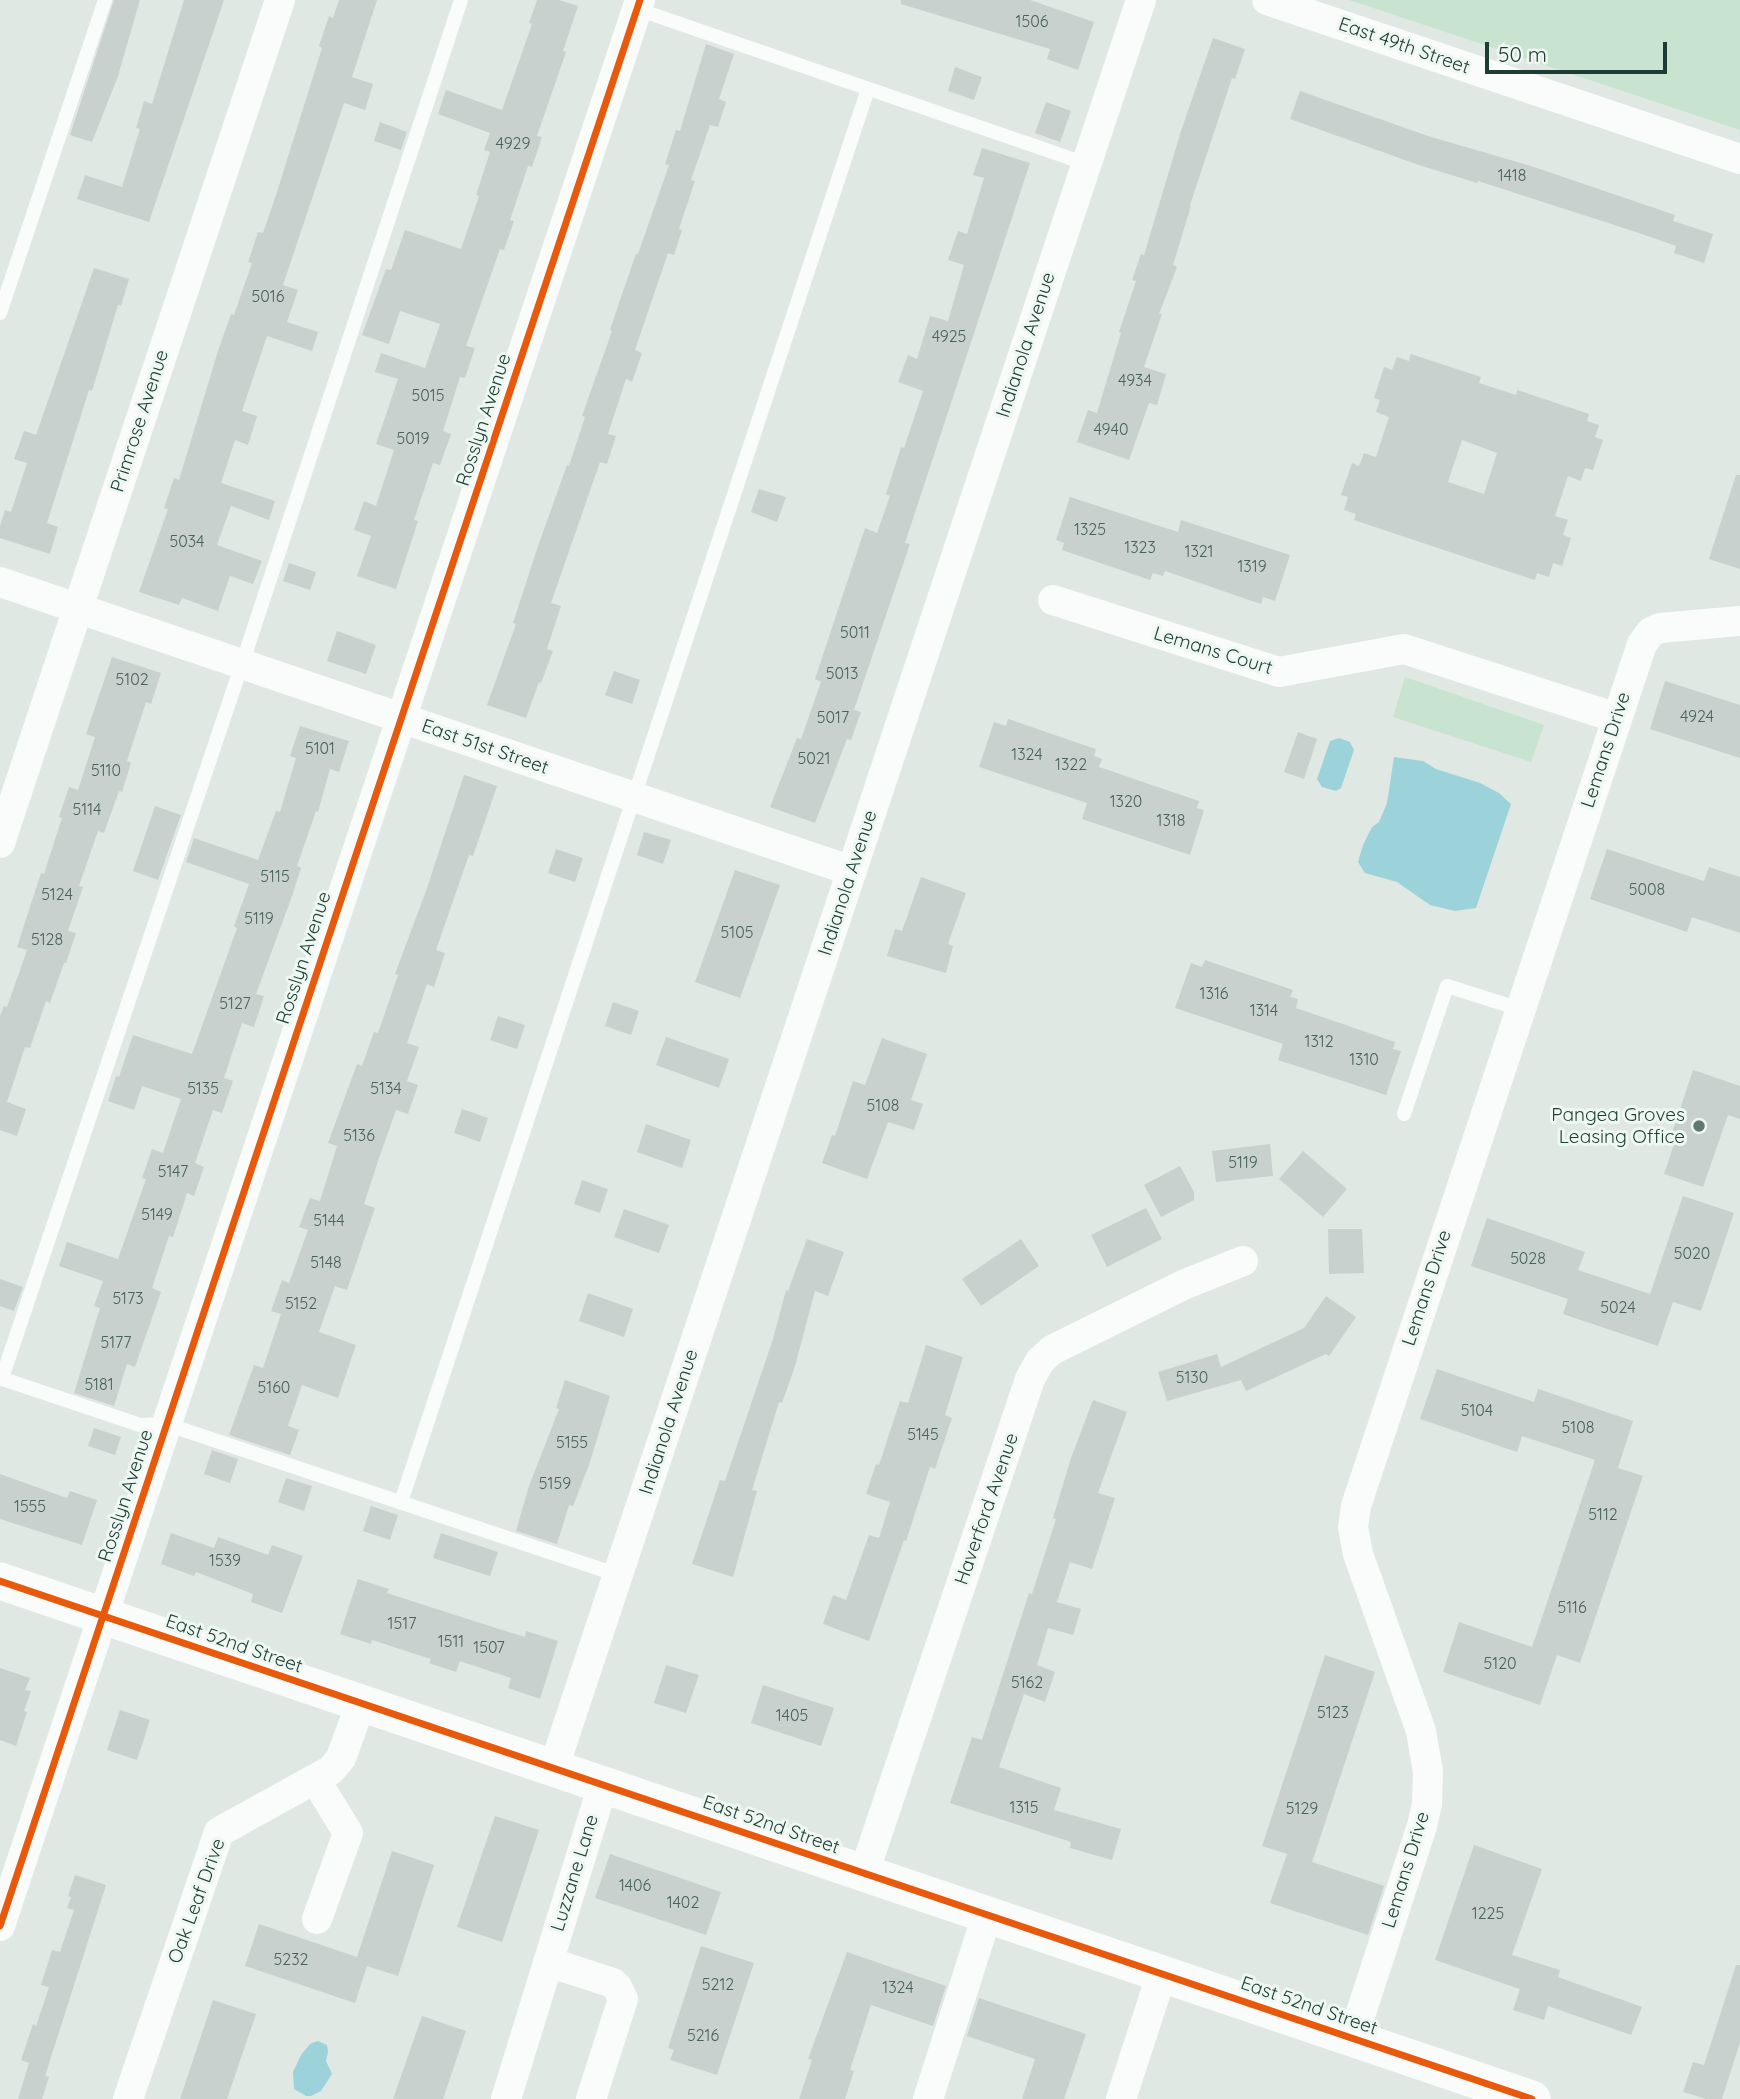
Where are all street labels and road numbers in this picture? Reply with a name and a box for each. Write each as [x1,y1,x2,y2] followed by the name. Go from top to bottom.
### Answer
[1335,13,1473,79] street label: East 49th Street
[992,270,1060,420] street label: Indianola Avenue
[106,347,174,495] street label: Primrose Avenue
[452,351,516,489] street label: Rosslyn Avenue
[1151,622,1275,680] street label: Lemans Court
[1577,689,1635,811] street label: Lemans Drive
[419,715,551,779] street label: East 51st Street
[814,808,882,958] street label: Indianola Avenue
[272,889,336,1027] street label: Rosslyn Avenue
[1398,1227,1456,1349] street label: Lemans Drive
[635,1347,703,1497] street label: Indianola Avenue
[94,1427,158,1565] street label: Rosslyn Avenue
[950,1430,1024,1588] street label: Haverford Avenue
[163,1610,305,1678] street label: East 52nd Street
[700,1791,842,1859] street label: East 52nd Street
[1377,1809,1435,1931] street label: Lemans Drive
[546,1812,604,1934] street label: Luzzane Lane
[164,1835,230,1967] street label: Oak Leaf Drive
[1238,1972,1380,2040] street label: East 52nd Street

